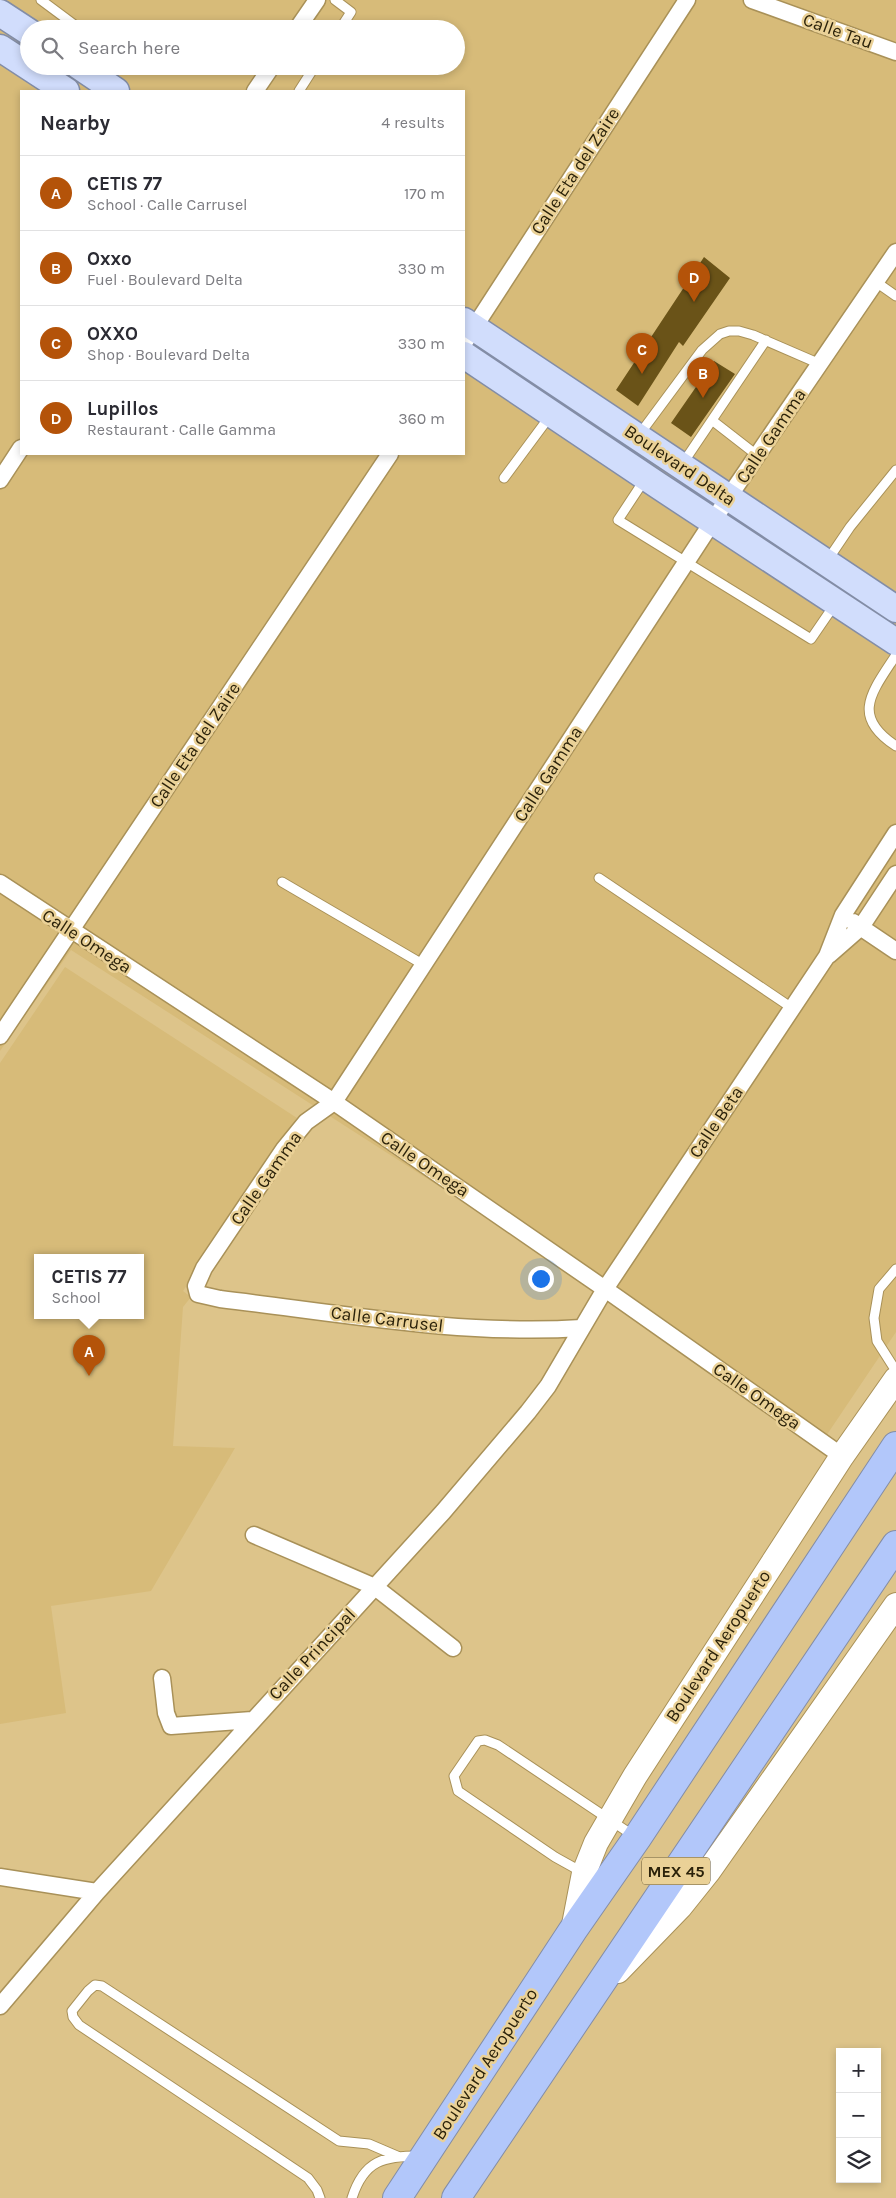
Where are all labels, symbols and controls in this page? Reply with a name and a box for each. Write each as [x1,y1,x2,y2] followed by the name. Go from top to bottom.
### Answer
[800,8,876,54] street label: Calle Tau
[20,20,465,75] search box
[38,34,66,62] icon: search
[78,37,180,59] text: Search here
[526,104,624,238] street label: Calle Eta del Zaire
[40,111,110,135] text: Nearby
[381,113,445,132] text: 4 results
[87,173,162,195] text: CETIS 77
[51,184,61,203] text: A
[404,184,445,203] text: 170 m
[87,195,248,214] text: School · Calle Carrusel
[87,248,132,270] text: Oxxo
[51,259,61,278] text: B
[398,259,445,278] text: 330 m
[678,261,710,302] pin: D
[87,270,243,289] text: Fuel · Boulevard Delta
[87,323,138,345] text: OXXO
[626,333,658,374] pin: C
[51,334,61,353] text: C
[398,334,445,353] text: 330 m
[87,345,250,364] text: Shop · Boulevard Delta
[687,357,719,398] pin: B
[731,384,811,488] street label: Calle Gamma
[87,398,158,420] text: Lupillos
[51,409,61,428] text: D
[398,409,445,428] text: 360 m
[87,420,276,439] text: Restaurant · Calle Gamma
[620,420,740,510] street label: Boulevard Delta
[145,678,245,812] street label: Calle Eta del Zaire
[509,722,587,826] street label: Calle Gamma
[38,904,136,978] street label: Calle Omega
[684,1082,748,1162] street label: Calle Beta
[376,1126,474,1202] street label: Calle Omega
[226,1127,306,1229] street label: Calle Gamma
[34,1254,144,1319] popup
[52,1266,126,1288] text: CETIS 77
[528,1266,554,1292] your location
[52,1288,101,1307] text: School
[330,1301,444,1337] street label: Calle Carrusel
[73,1335,105,1376] pin: A
[709,1358,805,1434] street label: Calle Omega
[661,1566,775,1726] street label: Boulevard Aeropuerto
[264,1604,360,1704] street label: Calle Principal
[642,1858,710,1884] road number: MEX 45
[428,1984,542,2144] street label: Boulevard Aeropuerto
[836,2048,881,2183] map controls
[836,2048,881,2093] button: +
[836,2093,881,2138] button: −
[836,2138,881,2183] button: layers

